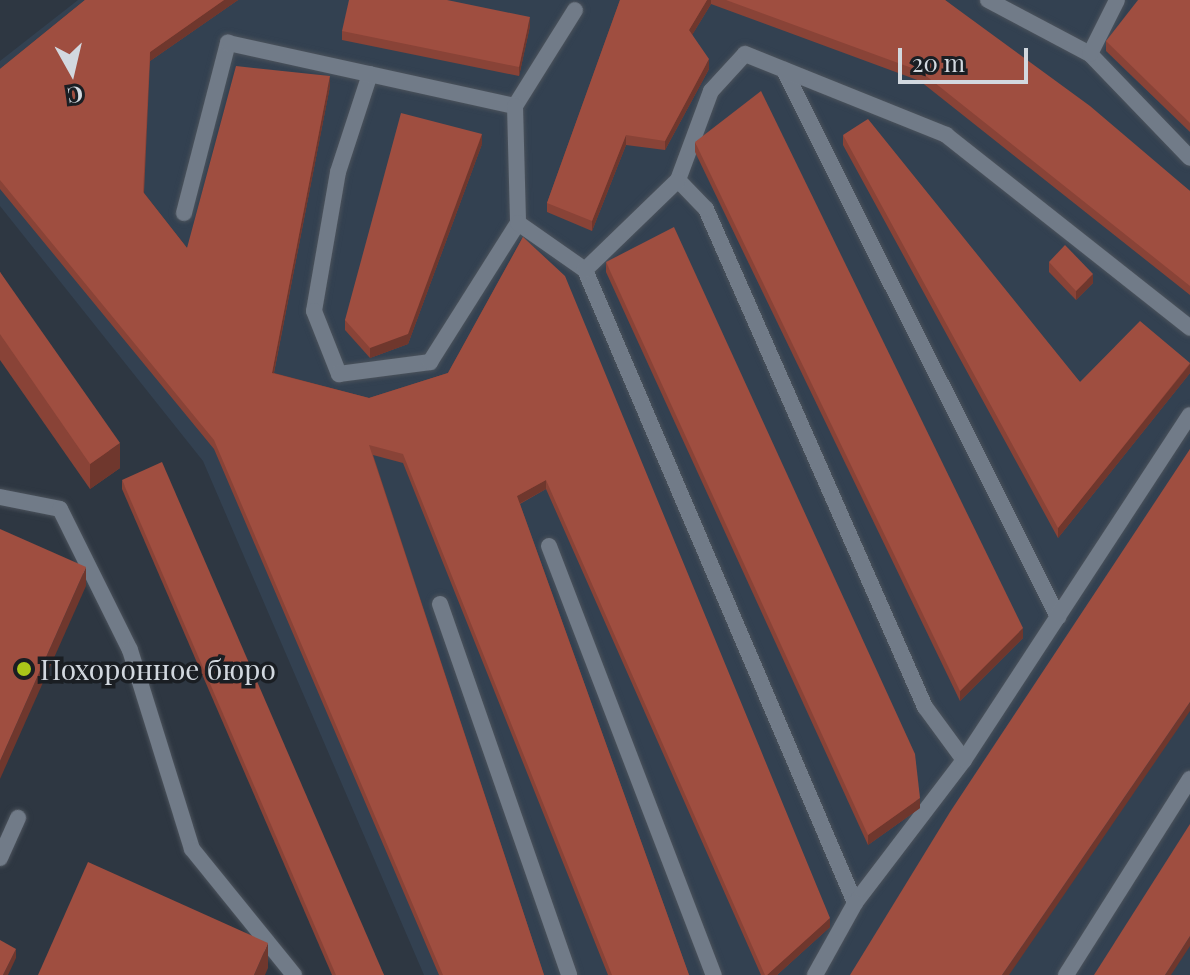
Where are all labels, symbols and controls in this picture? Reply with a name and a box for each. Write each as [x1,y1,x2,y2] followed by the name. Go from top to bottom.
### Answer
[32,32,112,112] north arrow
[902,32,1032,82] scale bar
[912,46,965,78] text: 20 m
[66,80,85,112] text: С
[40,652,276,686] place label: Похоронное бюро
[15,660,33,678] marker: Похоронное бюро

